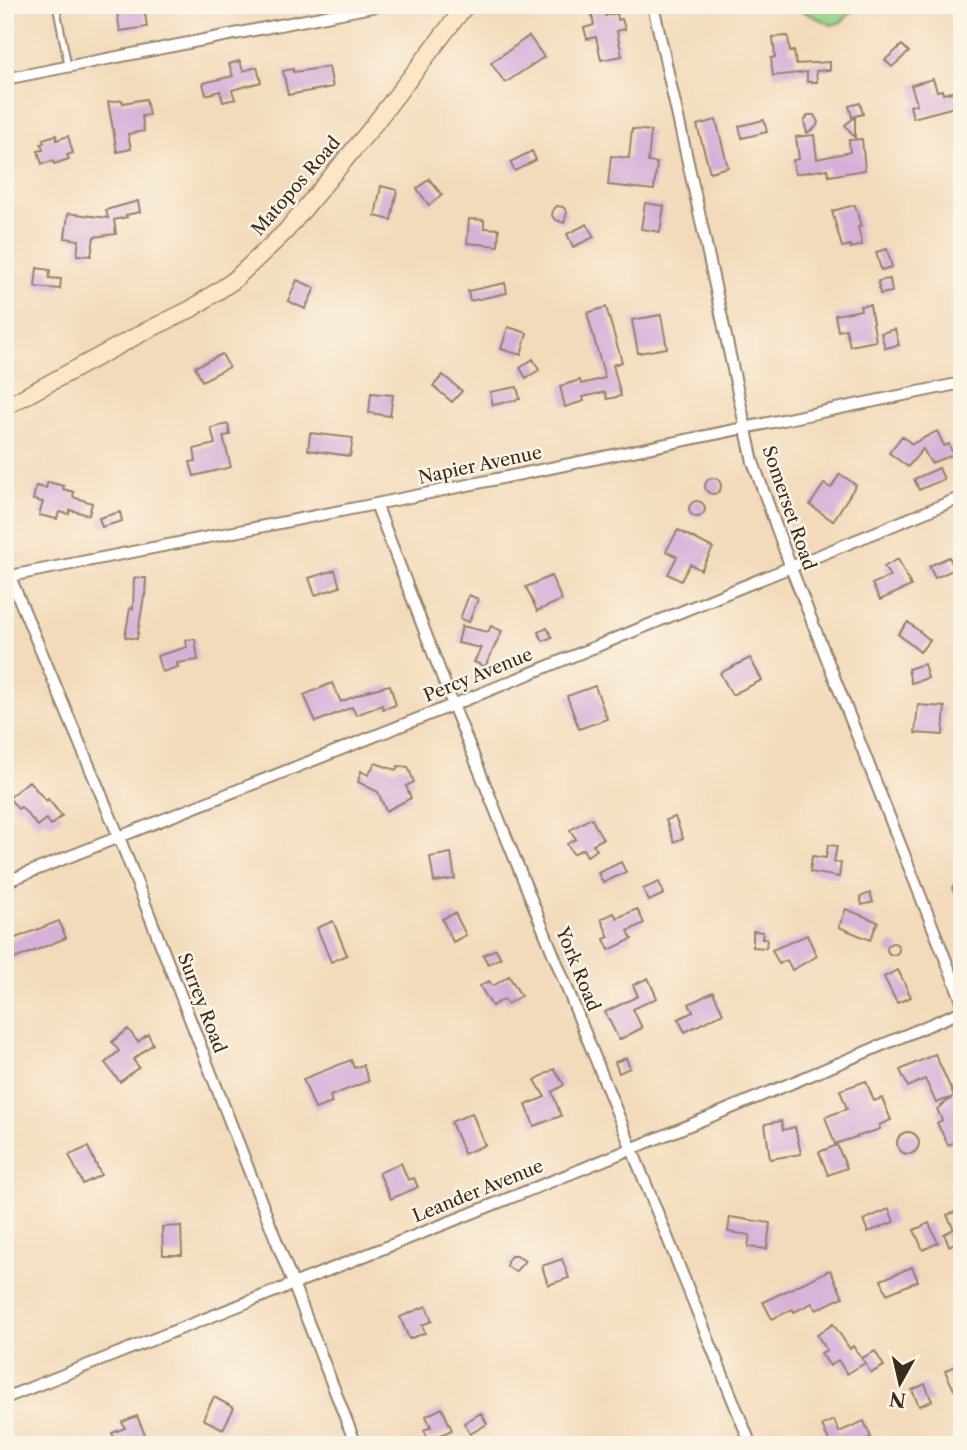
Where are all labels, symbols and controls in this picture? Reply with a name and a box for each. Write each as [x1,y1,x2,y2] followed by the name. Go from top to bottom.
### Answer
[247,132,345,240] street label: Matopos Road
[416,441,544,489] street label: Napier Avenue
[757,443,821,573] street label: Somerset Road
[420,643,536,707] street label: Percy Avenue
[551,923,605,1014] street label: York Road
[173,950,231,1056] street label: Surrey Road
[409,1155,547,1227] street label: Leander Avenue
[866,1348,936,1418] north arrow
[888,1387,907,1412] text: N

